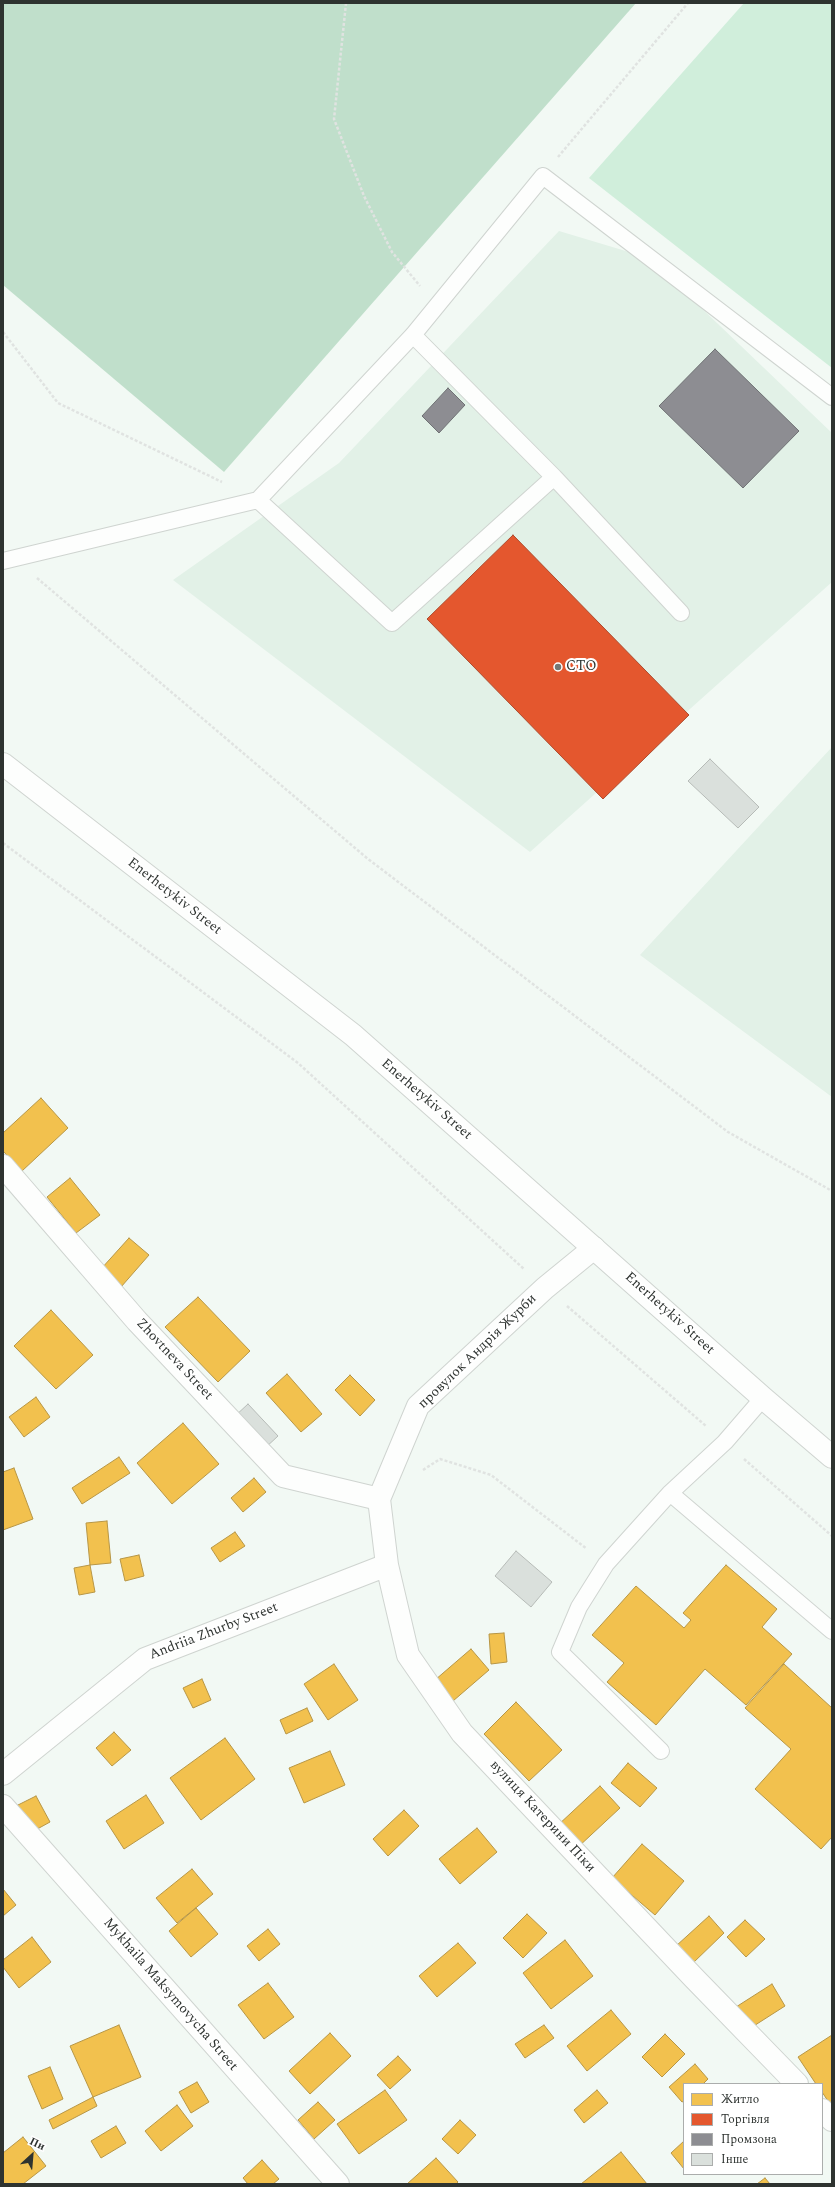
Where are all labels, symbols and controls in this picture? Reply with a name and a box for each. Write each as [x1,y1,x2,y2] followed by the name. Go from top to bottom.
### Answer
[566,659,596,675] place label: СТО
[553,662,563,672] marker: СТО
[123,855,225,939] street label: Enerhetykiv Street
[377,1056,475,1144] street label: Enerhetykiv Street
[621,1269,717,1359] street label: Enerhetykiv Street
[415,1291,541,1413] street label: провулок Андрія Журби
[132,1316,216,1404] street label: Zhovtneva Street
[147,1600,281,1664] street label: Andriia Zhurby Street
[486,1757,598,1877] street label: вулиця Катерини Піки
[99,1915,241,2075] street label: Mykhaila Maksymovycha Street
[683,2083,823,2175] legend
[721,2090,759,2109] text: Житло
[721,2110,770,2129] text: Торгівля
[721,2130,777,2149] text: Промзона
[27,2133,48,2155] text: Пн
[12,2135,52,2175] north arrow
[721,2150,748,2169] text: Інше

